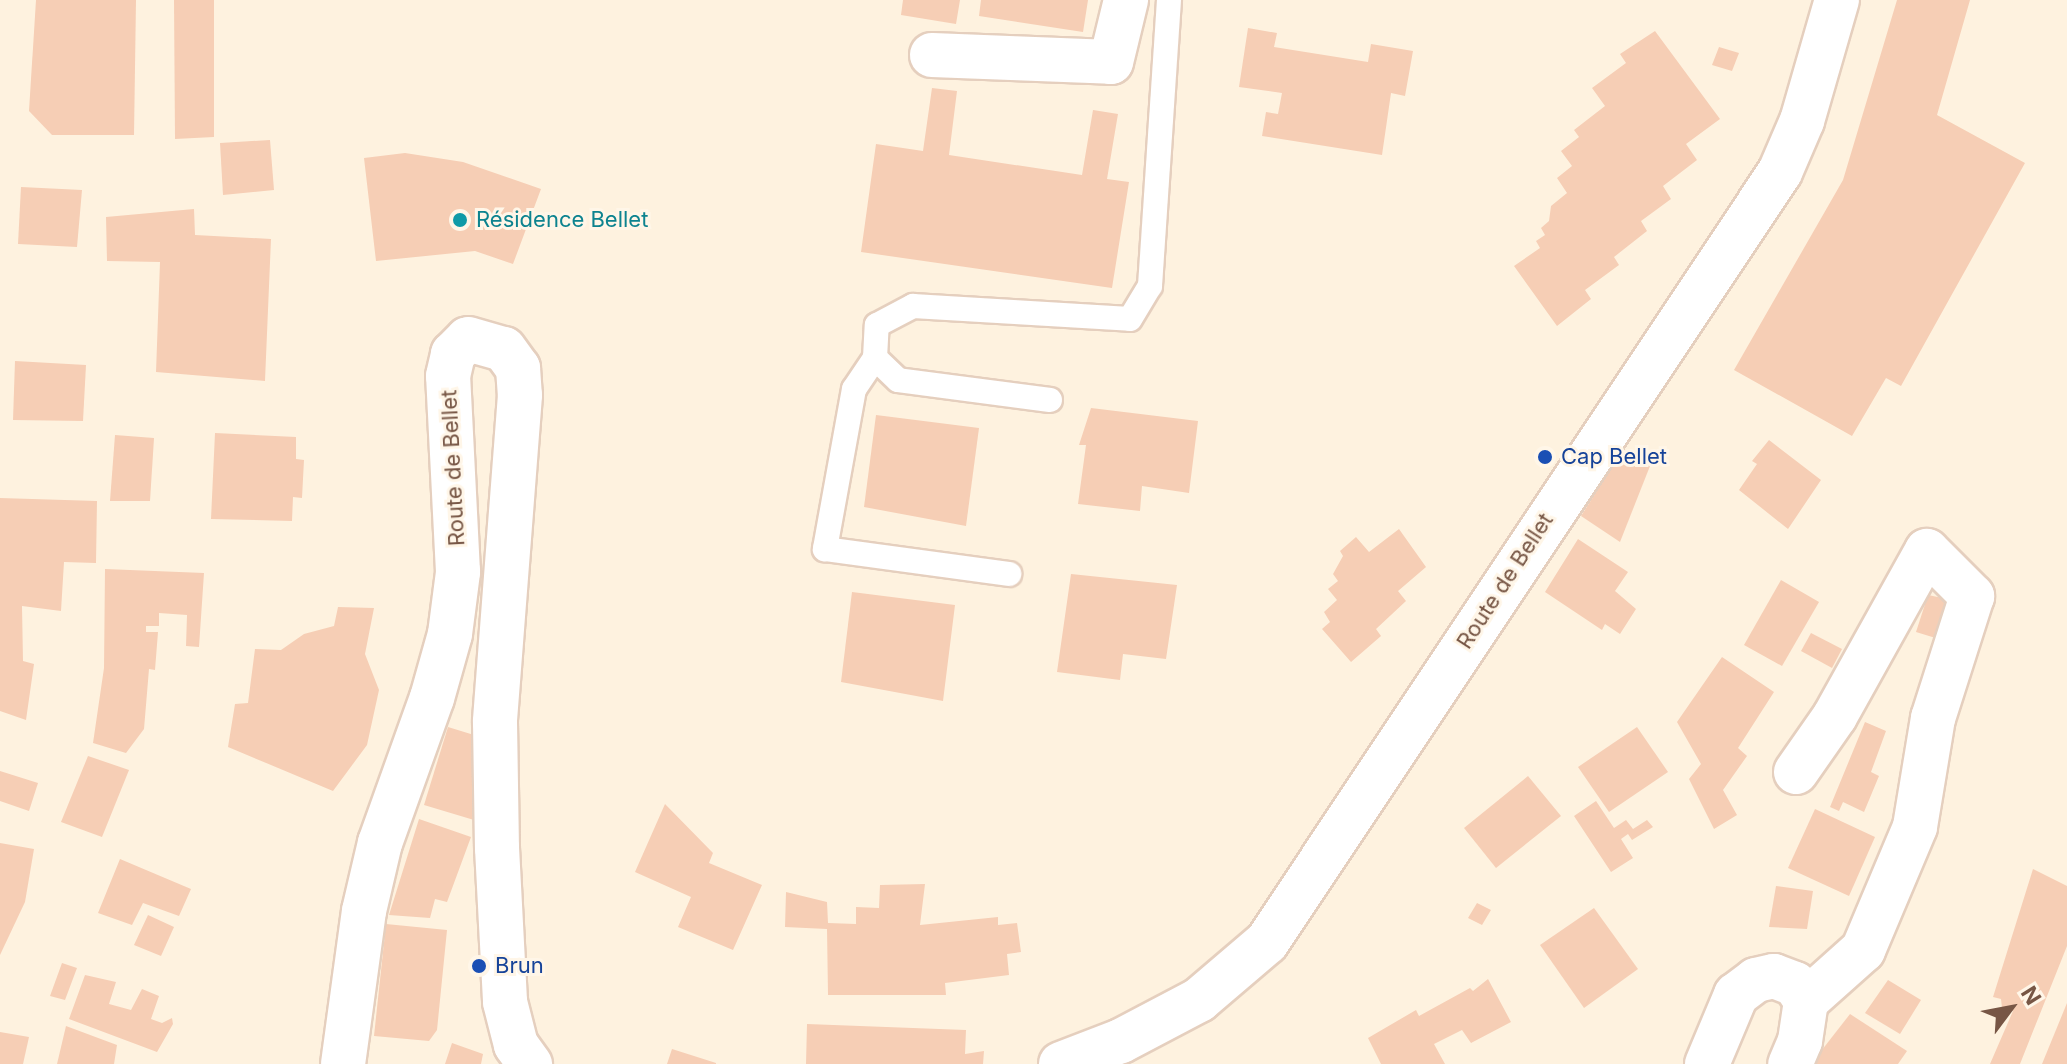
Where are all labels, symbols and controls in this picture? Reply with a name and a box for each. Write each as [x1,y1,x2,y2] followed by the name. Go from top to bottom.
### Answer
[476,207,648,233] place label: Résidence Bellet
[451,211,469,229] marker: Résidence Bellet
[436,389,470,547] street label: Route de Bellet
[1561,444,1667,470] place label: Cap Bellet
[1536,448,1554,466] marker: Cap Bellet
[1451,508,1559,654] street label: Route de Bellet
[495,953,544,979] place label: Brun
[470,957,488,975] marker: Brun
[1971,968,2051,1048] north arrow
[2016,981,2047,1009] text: N

